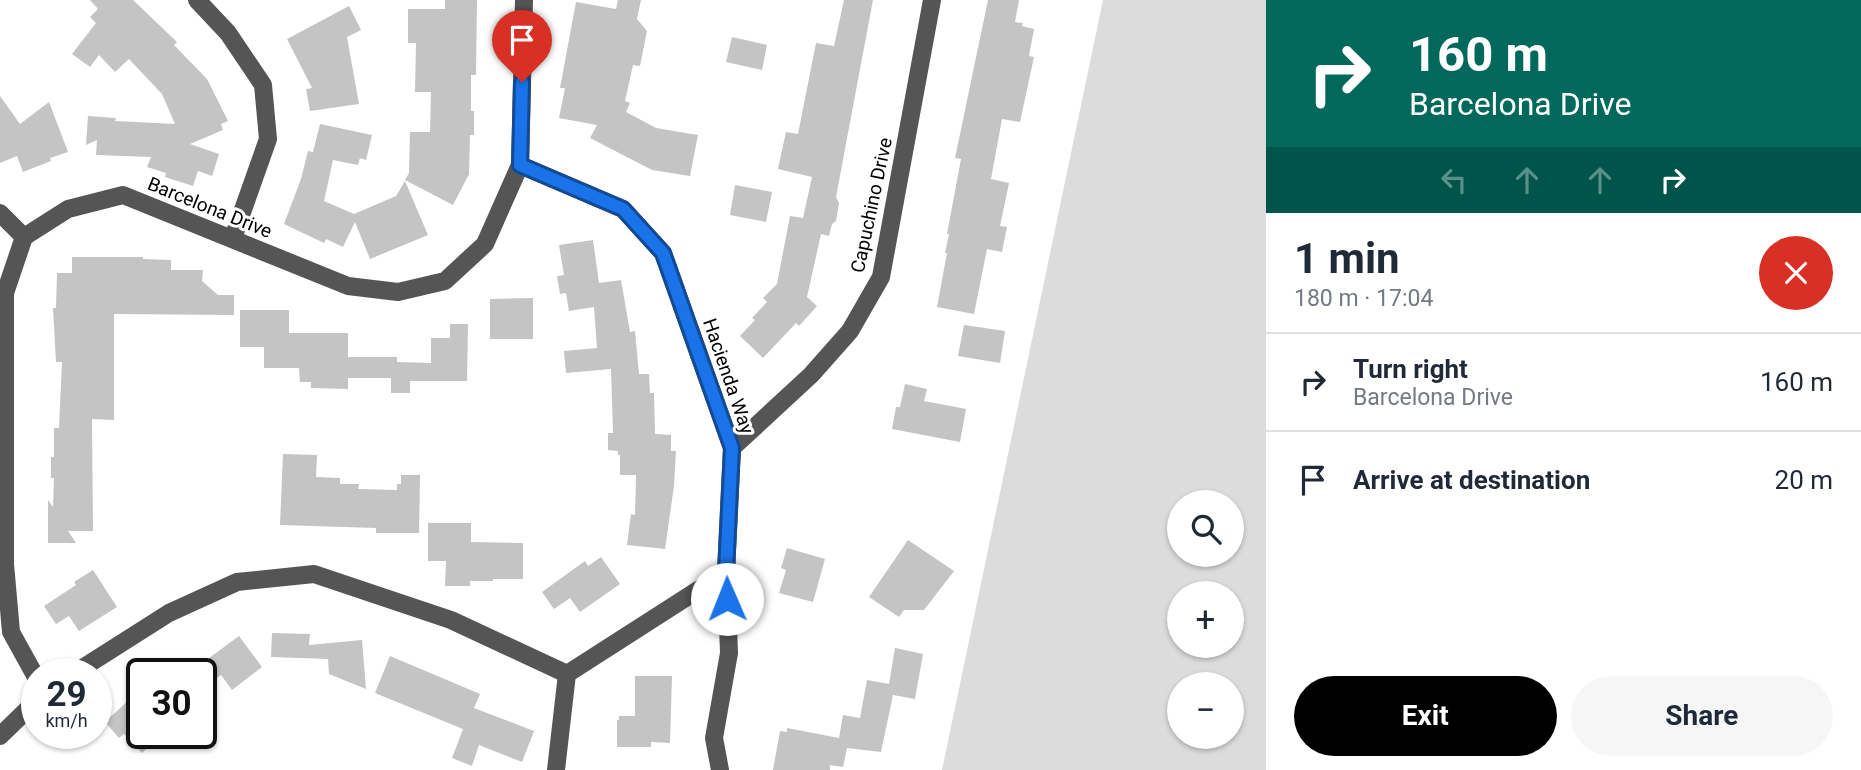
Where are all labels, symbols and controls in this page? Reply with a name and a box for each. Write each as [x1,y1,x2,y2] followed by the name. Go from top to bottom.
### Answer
[492,10,552,82] pin
[503,21,541,59] icon: arrive
[1409,26,1548,83] text: 160 m
[1294,28,1385,119] icon: right
[1409,85,1632,123] text: Barcelona Drive
[846,135,897,275] street label: Capuchino Drive
[1435,161,1473,199] icon: left
[1508,161,1546,199] icon: ahead
[1581,161,1619,199] icon: ahead
[1654,161,1692,199] icon: right
[144,172,275,243] street label: Barcelona Drive
[1294,234,1400,283] text: 1 min
[1759,236,1833,310] button: close
[1294,285,1433,312] text: 180 m · 17:04
[698,315,759,437] street label: Hacienda Way
[1353,354,1468,384] text: Turn right
[1294,363,1332,401] icon: right
[1760,367,1833,397] text: 160 m
[1353,384,1513,411] text: Barcelona Drive
[1294,461,1332,499] icon: arrive
[1353,465,1590,495] text: Arrive at destination
[1775,465,1833,495] text: 20 m
[1167,490,1244,749] map controls
[1167,490,1244,567] button: search
[690,562,764,636] position arrow
[1167,581,1244,658] button: +
[126,658,217,749] speed limit sign: 30
[1167,672,1244,749] button: −
[46,674,87,715] text: 29
[1294,676,1557,756] button: Exit
[1571,676,1833,756] button: Share
[45,710,88,731] text: km/h

